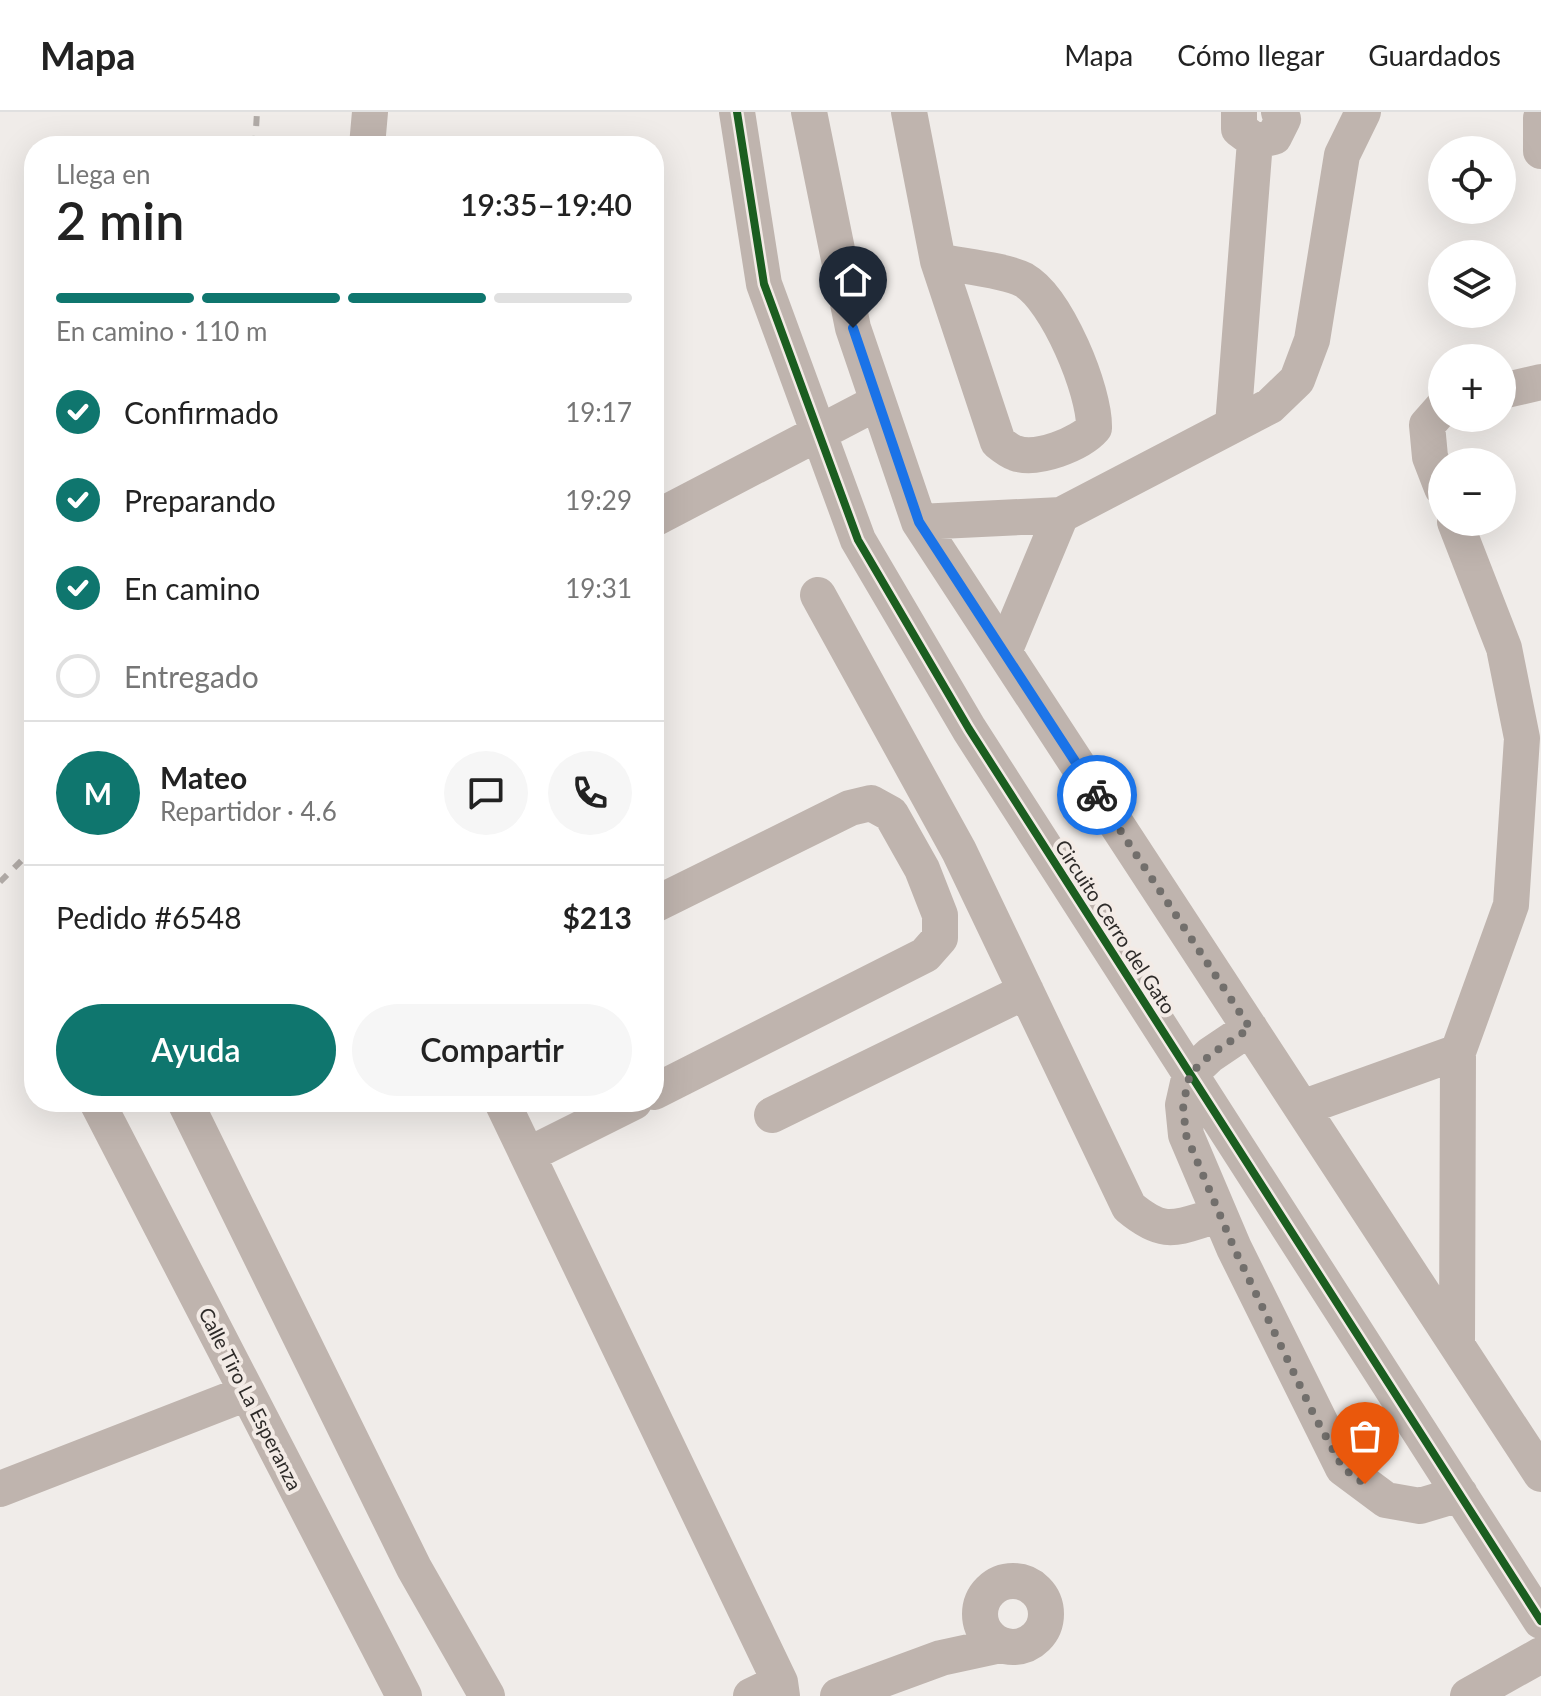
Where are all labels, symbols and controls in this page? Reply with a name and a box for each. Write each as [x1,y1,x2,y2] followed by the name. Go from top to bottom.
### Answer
[40,32,136,78] text: Mapa
[1064,38,1133,72] text: Mapa
[1177,38,1324,72] text: Cómo llegar
[1368,38,1501,72] text: Guardados
[1428,136,1516,536] map controls
[1428,136,1516,224] button: locate
[56,158,151,190] text: Llega en
[460,186,632,222] text: 19:35–19:40
[56,189,184,251] text: 2 min
[1428,240,1516,328] button: layers
[819,246,887,328] pin
[831,258,875,302] icon: home
[56,315,267,347] text: En camino · 110 m
[1428,344,1516,432] button: +
[56,390,100,434] icon: check
[124,394,279,430] text: Confirmado
[565,396,632,428] text: 19:17
[1428,448,1516,536] button: −
[56,478,100,522] icon: check
[124,482,276,518] text: Preparando
[565,484,632,516] text: 19:29
[56,566,100,610] icon: check
[124,570,260,606] text: En camino
[565,572,632,604] text: 19:31
[124,658,259,694] text: Entregado
[444,751,528,835] button: chat
[548,751,632,835] button: phone
[1057,755,1137,835] courier
[160,759,247,795] text: Mateo
[1075,773,1119,817] icon: bike
[84,775,112,811] text: M
[160,795,337,827] text: Repartidor · 4.6
[1051,835,1181,1018] street label: Circuito Cerro del Gato
[56,899,242,935] text: Pedido #6548
[562,899,632,935] text: $213
[56,1004,336,1096] button: Ayuda
[352,1004,632,1096] button: Compartir
[194,1303,307,1494] street label: Calle Tiro La Esperanza
[1331,1402,1399,1484] pin
[1343,1414,1387,1458] icon: bag

